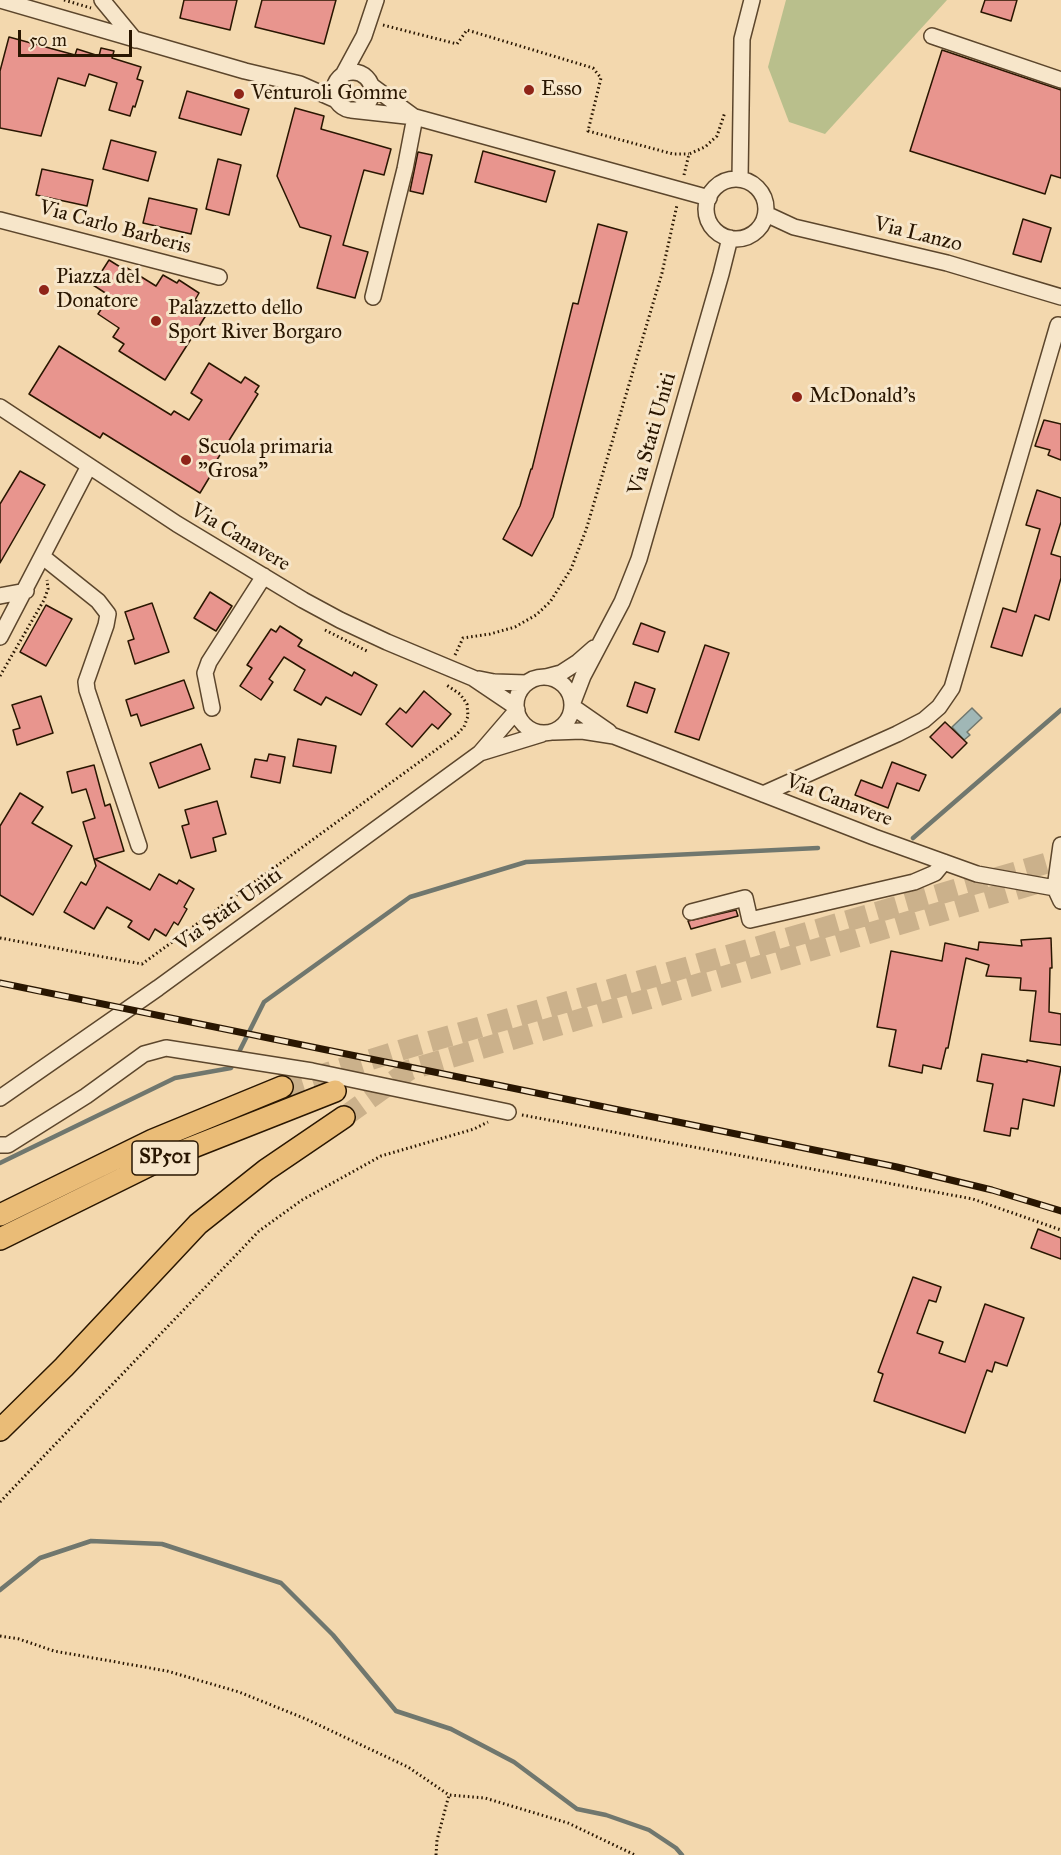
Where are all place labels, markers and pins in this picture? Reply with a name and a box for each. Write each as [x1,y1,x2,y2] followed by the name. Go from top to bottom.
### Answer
[541,77,582,103] place label: Esso
[251,81,407,107] place label: Venturoli Gomme
[522,83,536,97] marker: Esso
[232,87,246,101] marker: Venturoli Gomme
[56,265,140,315] place label: Piazza del Donatore
[37,283,51,297] marker: Piazza del Donatore
[168,296,342,346] place label: Palazzetto dello Sport River Borgaro
[149,314,163,328] marker: Palazzetto dello Sport River Borgaro
[809,384,916,410] place label: McDonald's
[790,390,804,404] marker: McDonald's
[198,435,333,485] place label: Scuola primaria "Grosa"
[179,453,193,467] marker: Scuola primaria "Grosa"

